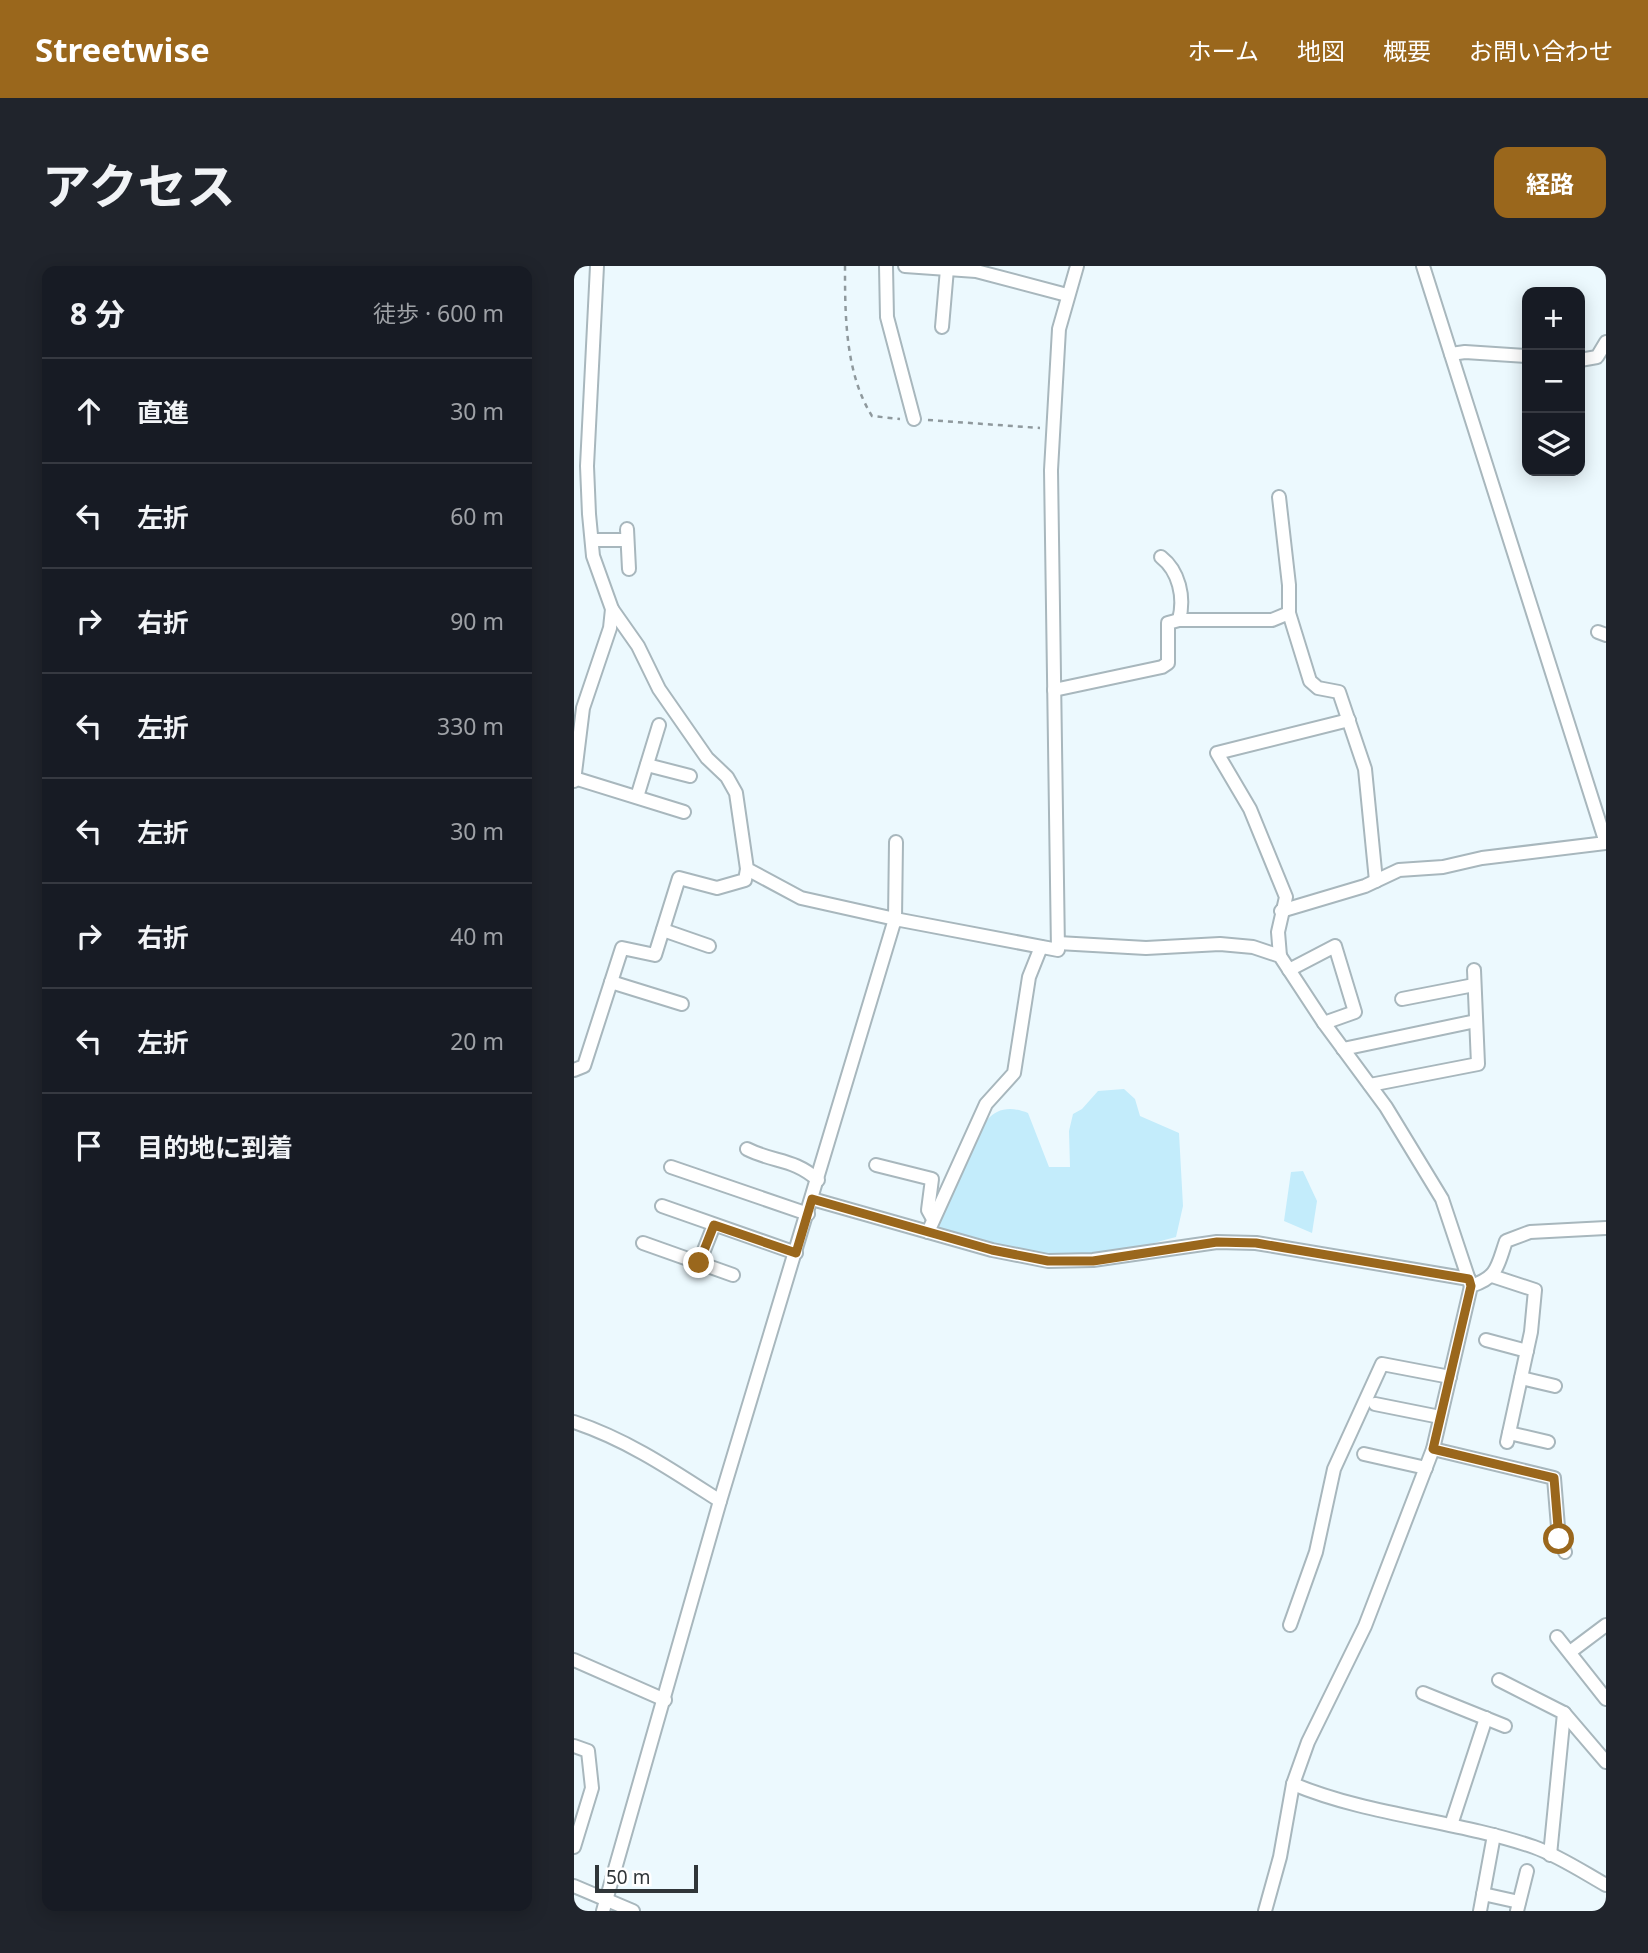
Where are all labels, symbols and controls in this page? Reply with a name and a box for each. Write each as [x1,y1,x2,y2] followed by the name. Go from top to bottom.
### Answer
[35,27,210,72] text: Streetwise
[1188,34,1259,67] text: ホーム
[1297,34,1345,67] text: 地図
[1383,34,1431,67] text: 概要
[1469,34,1613,67] text: お問い合わせ
[1494,147,1606,218] button: 経路
[42,152,236,218] text: アクセス
[1522,287,1585,476] map controls
[1522,287,1585,350] button: +
[70,293,125,334] text: 8 分
[373,297,504,329] text: 徒歩 · 600 m
[1522,350,1585,413] button: −
[70,392,108,430] icon: ahead
[137,394,189,430] text: 直進
[450,395,504,427] text: 30 m
[1522,413,1585,476] button: layers
[70,497,108,535] icon: left
[137,499,189,535] text: 左折
[450,500,504,532] text: 60 m
[70,602,108,640] icon: right
[137,604,189,640] text: 右折
[450,605,504,637] text: 90 m
[70,707,108,745] icon: left
[137,709,189,745] text: 左折
[437,710,504,742] text: 330 m
[70,812,108,850] icon: left
[137,814,189,850] text: 左折
[450,815,504,847] text: 30 m
[70,917,108,955] icon: right
[137,919,189,955] text: 右折
[450,920,504,952] text: 40 m
[70,1022,108,1060] icon: left
[137,1024,189,1060] text: 左折
[450,1025,504,1057] text: 20 m
[70,1127,108,1165] icon: arrive
[137,1129,293,1165] text: 目的地に到着
[683,1247,714,1278] route end
[1543,1523,1574,1554] route start
[595,1862,698,1894] scale bar
[606,1864,650,1890] text: 50 m

